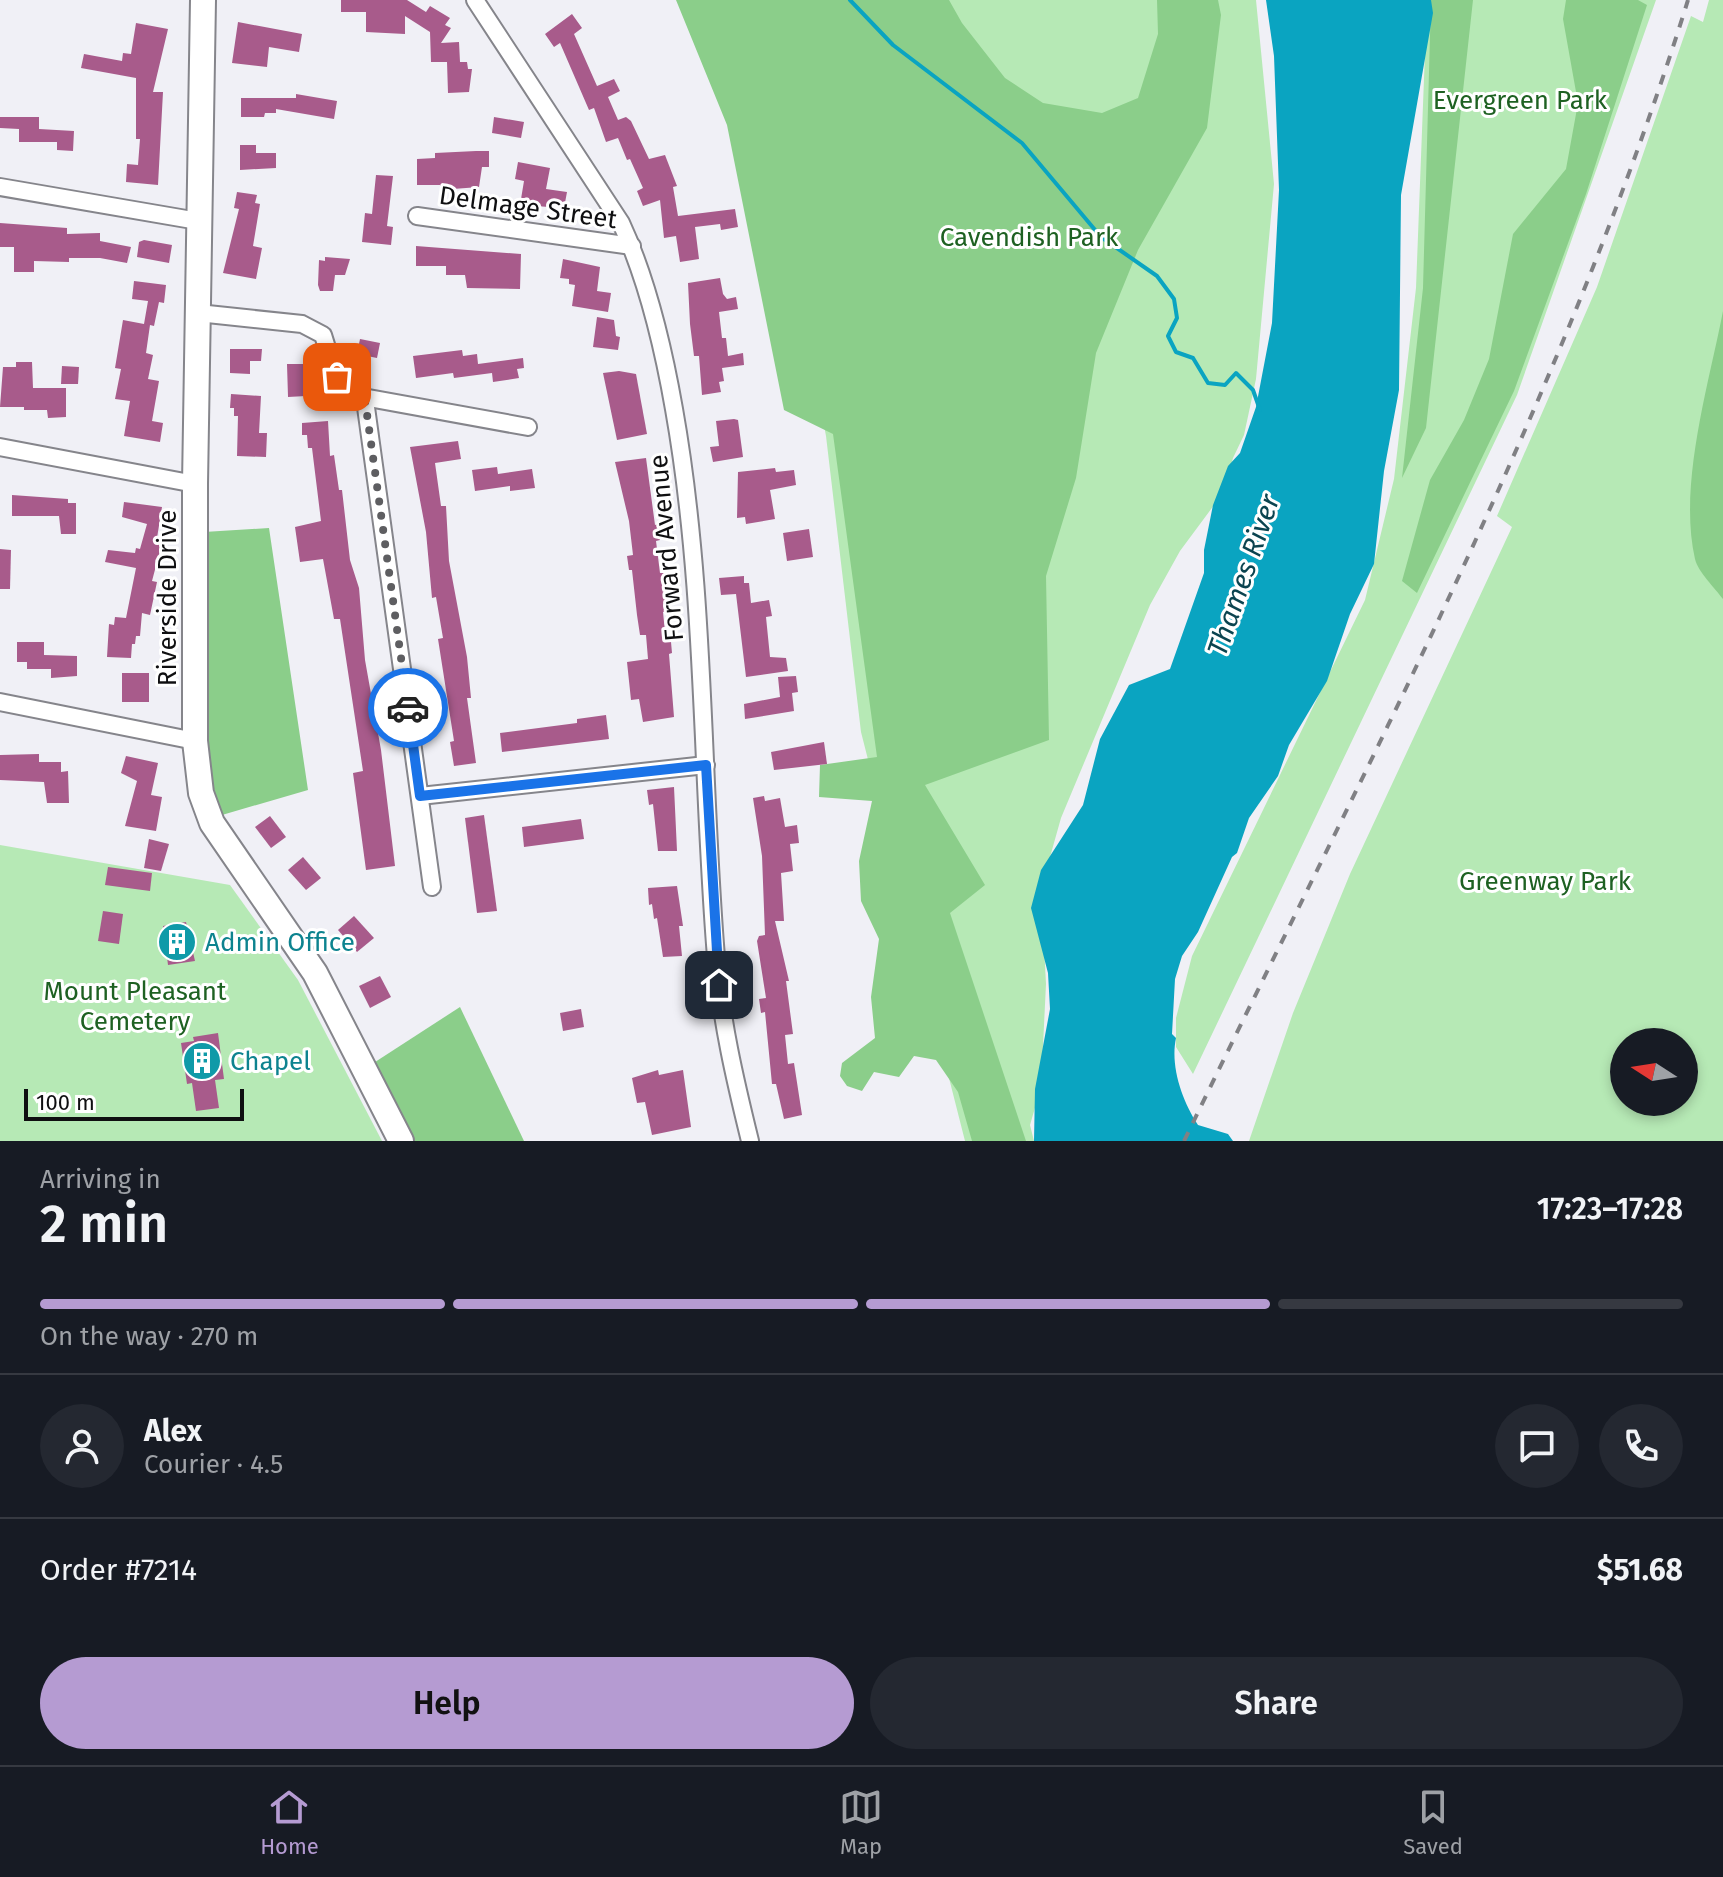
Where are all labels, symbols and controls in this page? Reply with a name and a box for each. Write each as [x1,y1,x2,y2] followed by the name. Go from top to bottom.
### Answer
[1433,85,1608,116] park label: Evergreen Park
[437,180,620,235] street label: Delmage Street
[940,222,1119,253] park label: Cavendish Park
[303,343,371,411] pin
[315,355,359,399] icon: bag
[643,453,690,643] street label: Forward Avenue
[1201,489,1287,660] water label: Thames River
[152,510,183,686] street label: Riverside Drive
[368,668,448,748] courier
[386,686,430,730] icon: car
[1459,866,1632,897] park label: Greenway Park
[156,921,198,963] building icon: Admin Office
[205,927,355,958] place label: Admin Office
[685,951,753,1019] pin
[697,963,741,1007] icon: home
[44,976,227,1037] park label: Mount Pleasant Cemetery
[1610,1028,1698,1116] north arrow
[1610,1028,1698,1116] map controls
[181,1040,223,1082] building icon: Chapel
[230,1046,311,1077] place label: Chapel
[24,1085,244,1121] scale bar
[36,1089,95,1116] text: 100 m
[40,1164,161,1195] text: Arriving in
[1537,1191,1683,1227] text: 17:23–17:28
[40,1193,168,1256] text: 2 min
[40,1321,258,1352] text: On the way · 270 m
[40,1404,124,1488] button: person
[1495,1404,1579,1488] button: chat
[1599,1404,1683,1488] button: phone
[144,1413,202,1449] text: Alex
[144,1449,283,1480] text: Courier · 4.5
[40,1552,197,1588] text: Order #7214
[1597,1552,1683,1588] text: $51.68
[40,1657,854,1749] button: Help
[870,1657,1683,1749] button: Share
[260,1785,319,1860] tab: Home
[839,1785,883,1860] tab: Map
[1403,1785,1463,1860] tab: Saved

